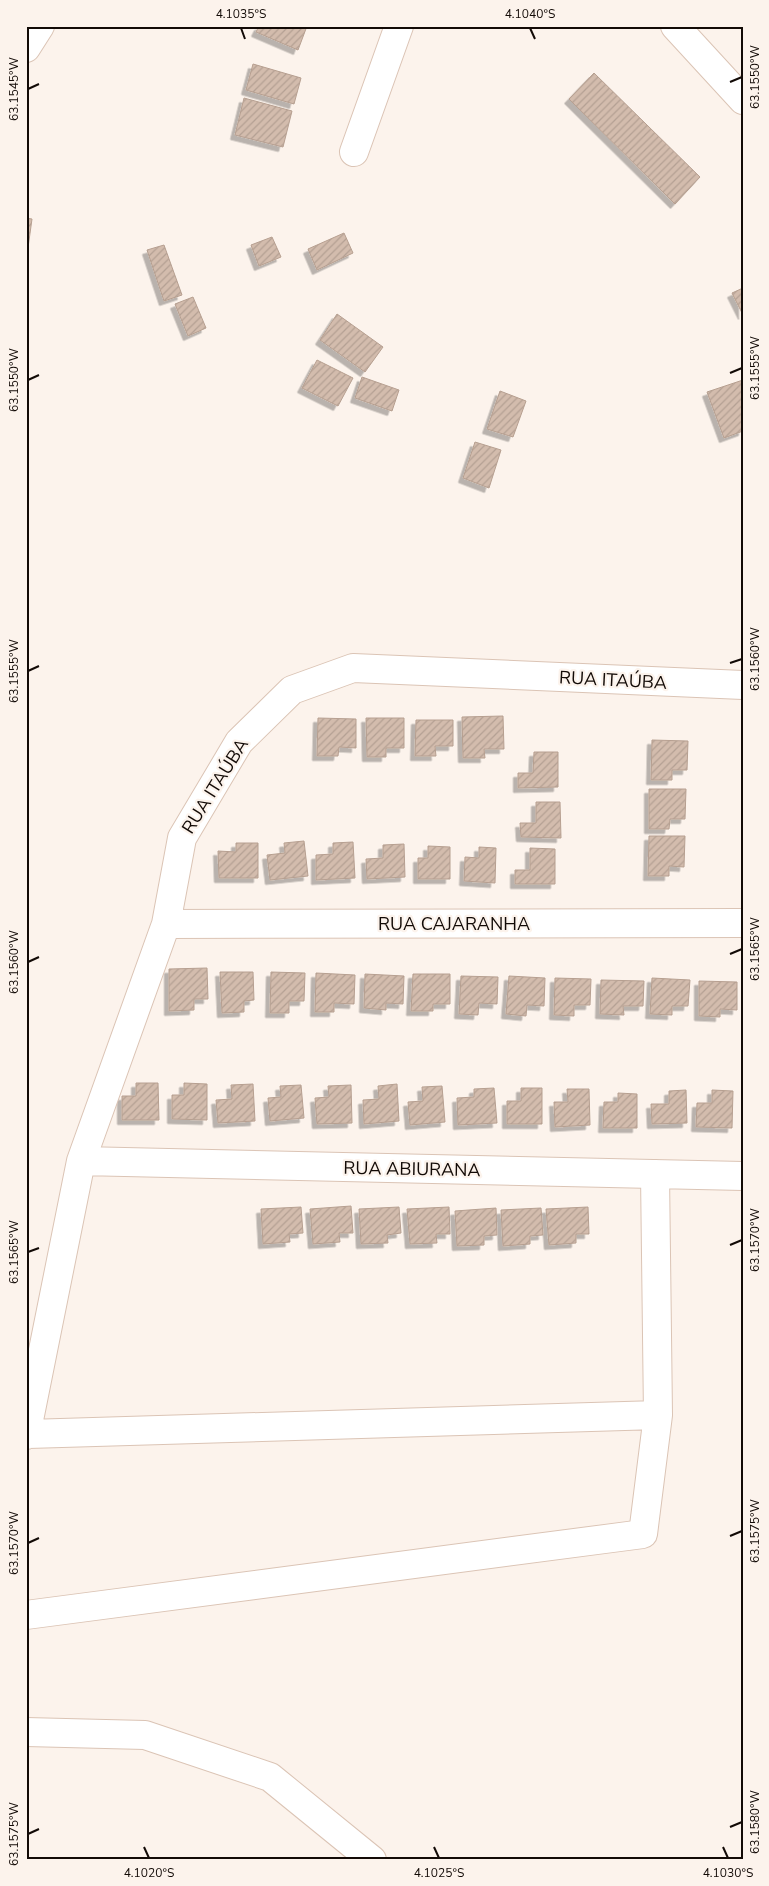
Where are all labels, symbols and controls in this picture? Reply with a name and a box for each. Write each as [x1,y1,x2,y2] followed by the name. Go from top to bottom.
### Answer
[216,6,266,22] text: 4.1035°S
[505,6,555,22] text: 4.1040°S
[747,45,763,109] text: 63.1550°W
[6,57,22,121] text: 63.1545°W
[747,336,763,400] text: 63.1555°W
[6,348,22,412] text: 63.1550°W
[747,627,763,691] text: 63.1560°W
[6,639,22,703] text: 63.1555°W
[558,665,668,695] street label: RUA ITAÚBA
[176,734,254,838] street label: RUA ITAÚBA
[378,912,530,936] street label: RUA CAJARANHA
[747,917,763,981] text: 63.1565°W
[6,930,22,994] text: 63.1560°W
[343,1156,481,1182] street label: RUA ABIURANA
[747,1208,763,1272] text: 63.1570°W
[6,1220,22,1284] text: 63.1565°W
[747,1499,763,1563] text: 63.1575°W
[6,1511,22,1575] text: 63.1570°W
[747,1790,763,1854] text: 63.1580°W
[6,1802,22,1866] text: 63.1575°W
[124,1865,174,1881] text: 4.1020°S
[414,1865,464,1881] text: 4.1025°S
[703,1865,753,1881] text: 4.1030°S

